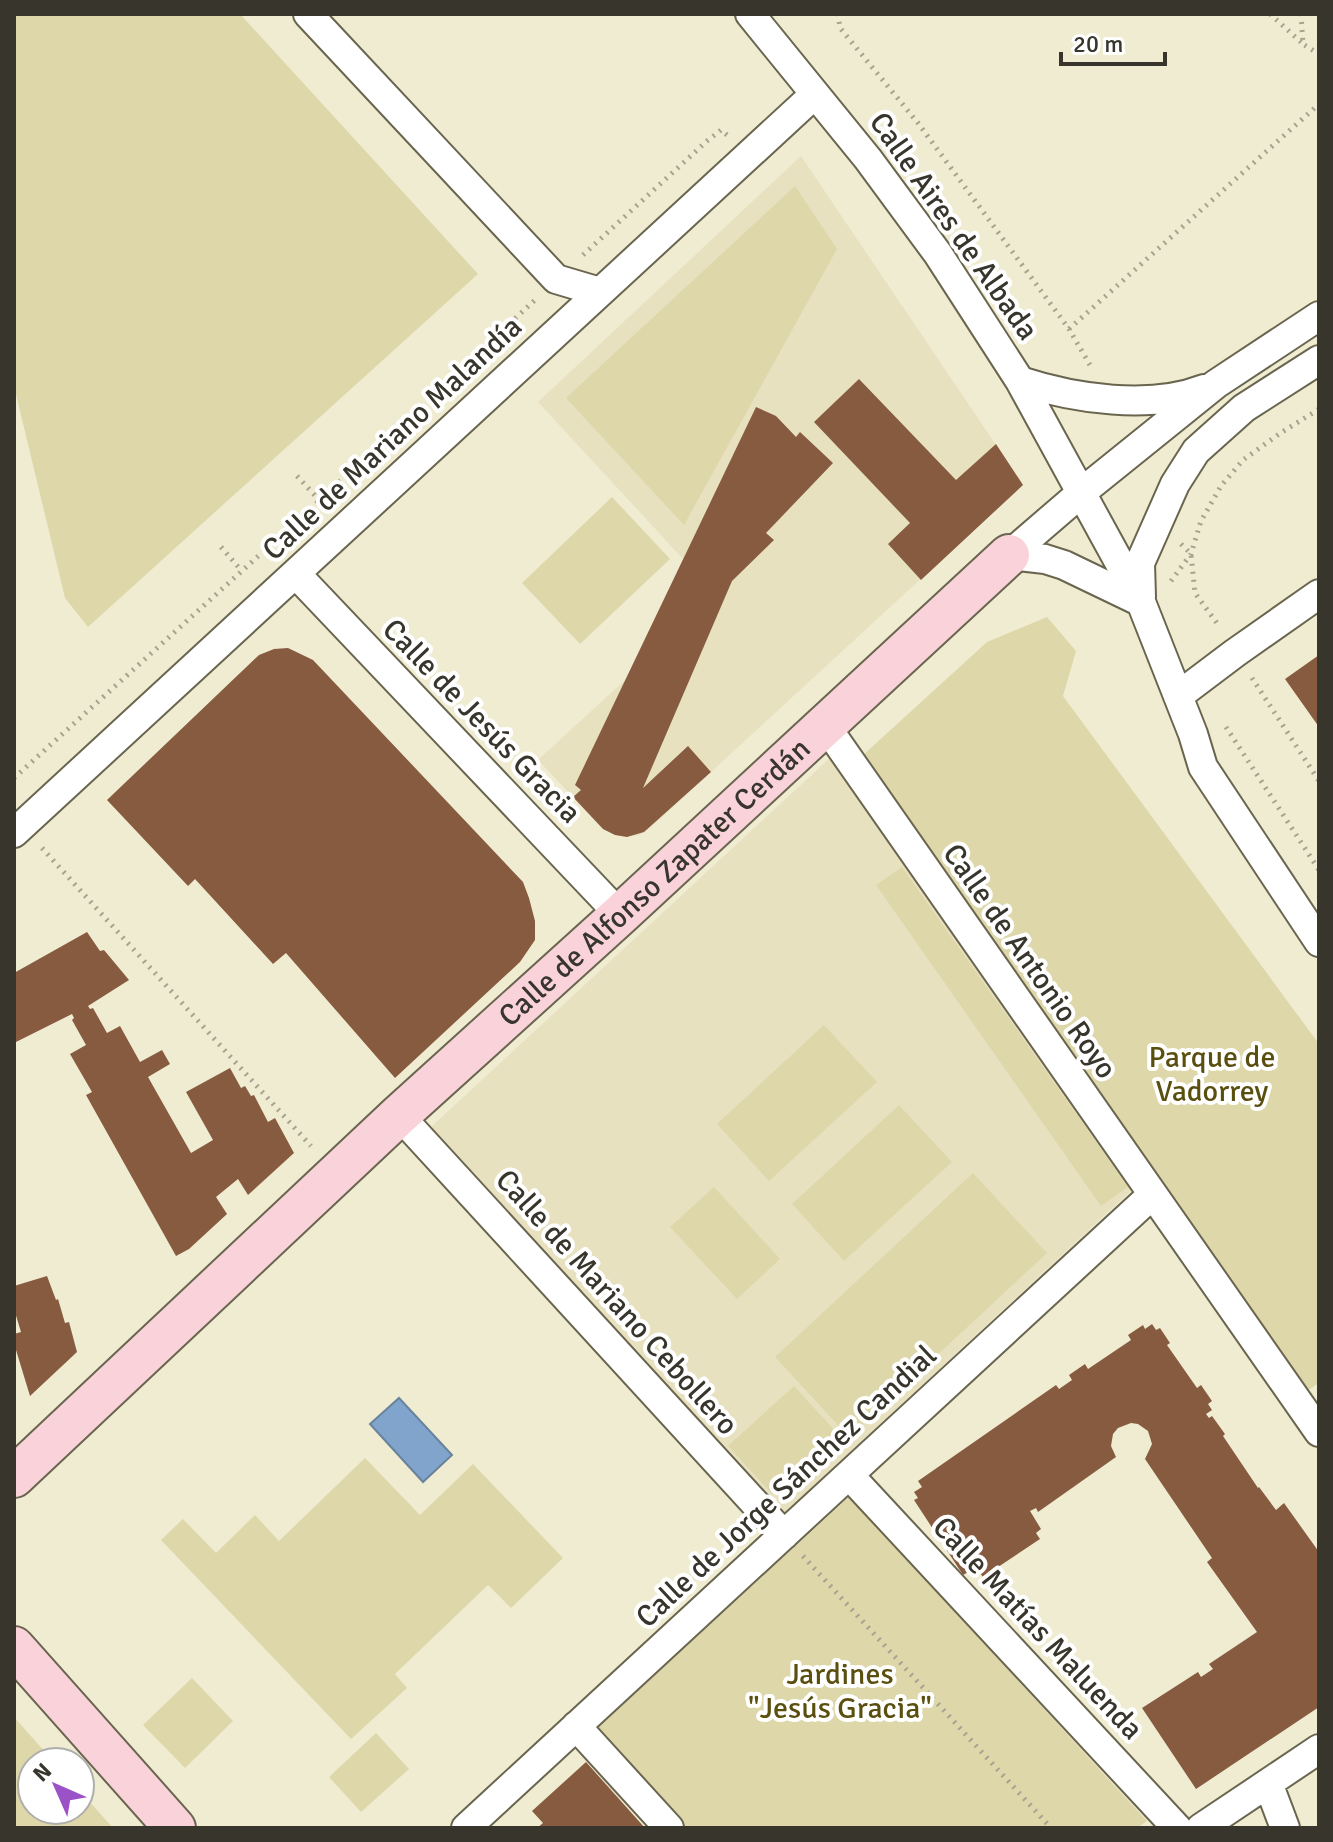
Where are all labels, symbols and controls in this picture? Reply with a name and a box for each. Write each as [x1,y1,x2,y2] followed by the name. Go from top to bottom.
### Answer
[1061,16,1165,66] scale bar
[1073,29,1123,59] text: 20 m
[861,105,1046,347] street label: Calle Aires de Albada
[255,309,530,568] street label: Calle de Mariano Malandía
[375,611,589,831] street label: Calle de Jesús Gracia
[491,730,818,1035] street label: Calle de Alfonso Zapater Cerdán
[935,837,1125,1086] street label: Calle de Antonio Royo
[1148,1039,1276,1110] park label: Parque de Vadorrey
[488,1162,746,1443] street label: Calle de Mariano Cebollero
[628,1337,944,1636] street label: Calle de Jorge Sánchez Candial
[925,1509,1151,1748] street label: Calle Matías Maluenda
[748,1656,932,1727] park label: Jardines "Jesús Gracia"
[16,1746,96,1826] north arrow
[27,1757,57,1787] text: N

